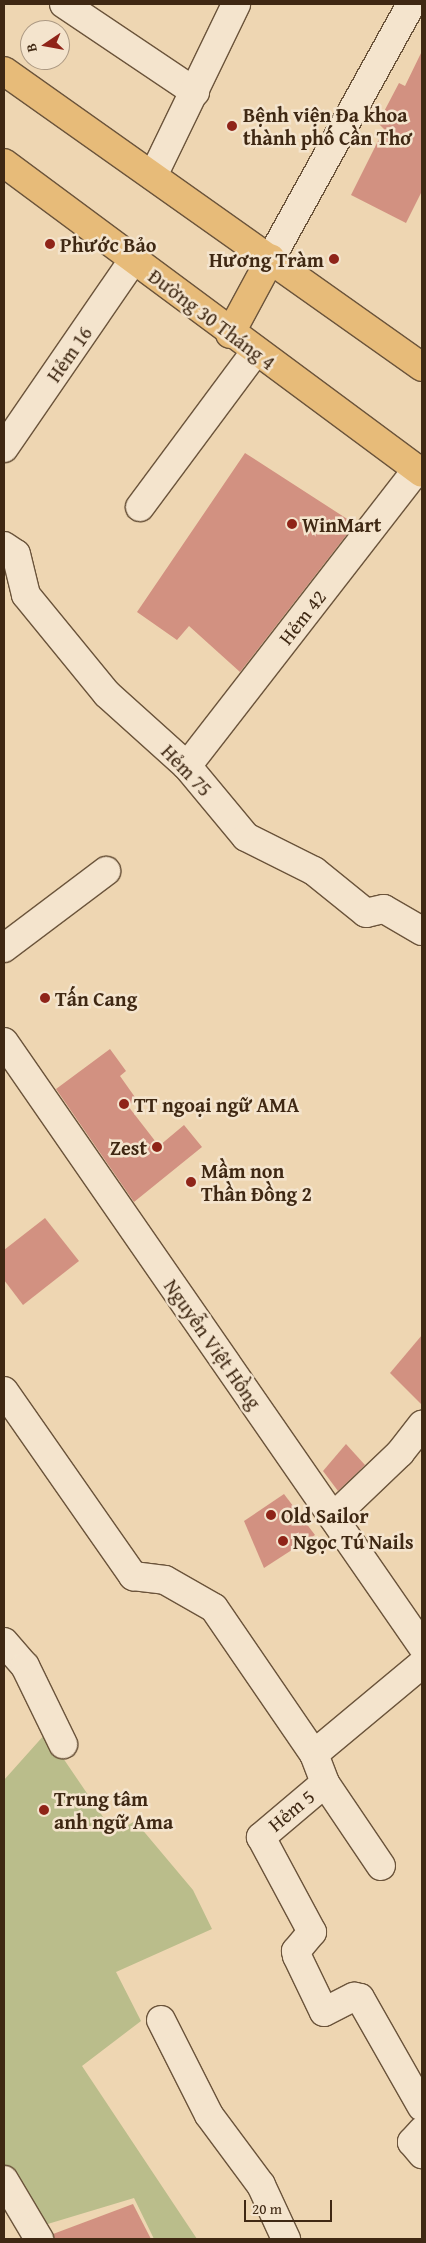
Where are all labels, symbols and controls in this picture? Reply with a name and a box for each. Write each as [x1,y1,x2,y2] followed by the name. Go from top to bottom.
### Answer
[20,20,70,70] north arrow
[21,42,42,54] text: B
[243,102,412,149] place label: Bệnh viện Đa khoa thành phố Cần Thơ
[225,119,239,133] marker: Bệnh viện Đa khoa thành phố Cần Thơ
[60,232,156,256] place label: Phước Bảo
[44,238,56,250] marker: Phước Bảo
[209,247,324,271] place label: Hương Tràm
[328,253,340,265] marker: Hương Tràm
[144,264,280,374] street label: Đường 30 Tháng 4
[41,321,97,387] street label: Hẻm 16
[302,512,381,536] place label: WinMart
[286,518,298,530] marker: WinMart
[273,585,331,649] street label: Hẻm 42
[157,739,217,801] street label: Hẻm 75
[55,986,137,1010] place label: Tấn Cang
[39,992,51,1004] marker: Tấn Cang
[134,1092,299,1116] place label: TT ngoại ngữ AMA
[118,1098,130,1110] marker: TT ngoại ngữ AMA
[110,1135,147,1159] place label: Zest
[151,1141,163,1153] marker: Zest
[201,1158,312,1205] place label: Mầm non Thần Đồng 2
[185,1176,197,1188] marker: Mầm non Thần Đồng 2
[159,1274,267,1414] street label: Nguyễn Việt Hồng
[281,1503,369,1527] place label: Old Sailor
[265,1509,277,1521] marker: Old Sailor
[293,1529,413,1553] place label: Ngọc Tú Nails
[277,1535,289,1547] marker: Ngọc Tú Nails
[263,1784,319,1836] street label: Hẻm 5
[54,1786,173,1833] place label: Trung tâm anh ngữ Ama
[38,1804,50,1816] marker: Trung tâm anh ngữ Ama
[246,2190,334,2222] scale bar
[252,2198,282,2219] text: 20 m

